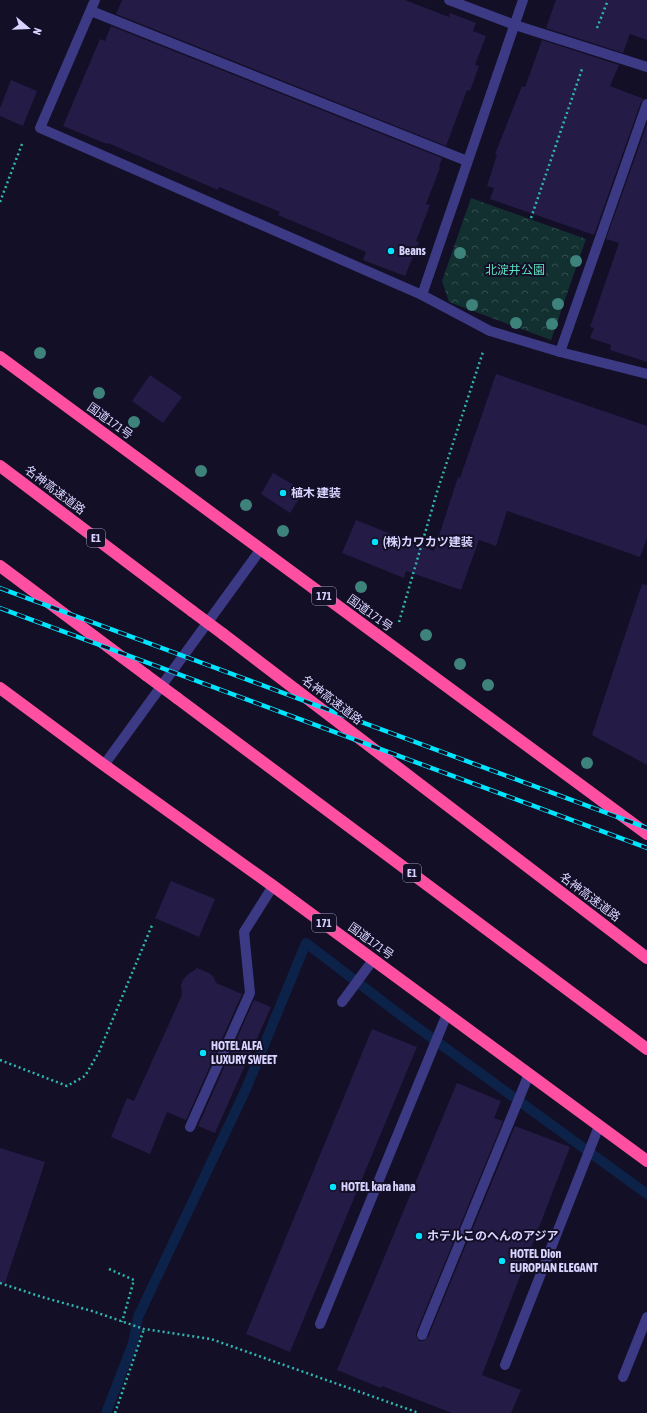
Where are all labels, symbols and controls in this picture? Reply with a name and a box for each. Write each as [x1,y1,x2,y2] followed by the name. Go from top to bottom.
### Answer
[8,8,48,48] north arrow
[31,26,44,36] text: N
[399,244,427,258] place label: Beans
[386,246,396,256] marker: Beans
[485,263,545,277] park label: 北淀井公園
[84,400,136,442] street label: 国道171号
[22,463,88,517] street label: 名神高速道路
[291,486,341,500] place label: 植木 建装
[278,488,288,498] marker: 植木 建装
[87,529,105,547] road number: E1
[383,535,473,549] place label: (株)カワカツ建装
[370,537,380,547] marker: (株)カワカツ建装
[312,587,336,605] road number: 171
[344,592,396,634] street label: 国道171号
[299,673,365,727] street label: 名神高速道路
[403,864,421,882] road number: E1
[557,870,623,924] street label: 名神高速道路
[312,914,336,932] road number: 171
[345,920,397,962] street label: 国道171号
[211,1039,278,1067] place label: HOTEL ALFA LUXURY SWEET
[198,1048,208,1058] marker: HOTEL ALFA LUXURY SWEET
[341,1180,416,1194] place label: HOTEL kara hana
[328,1182,338,1192] marker: HOTEL kara hana
[427,1229,559,1243] place label: ホテルこのへんのアジア
[414,1231,424,1241] marker: ホテルこのへんのアジア
[510,1247,599,1275] place label: HOTEL Dion EUROPIAN ELEGANT
[497,1256,507,1266] marker: HOTEL Dion EUROPIAN ELEGANT

